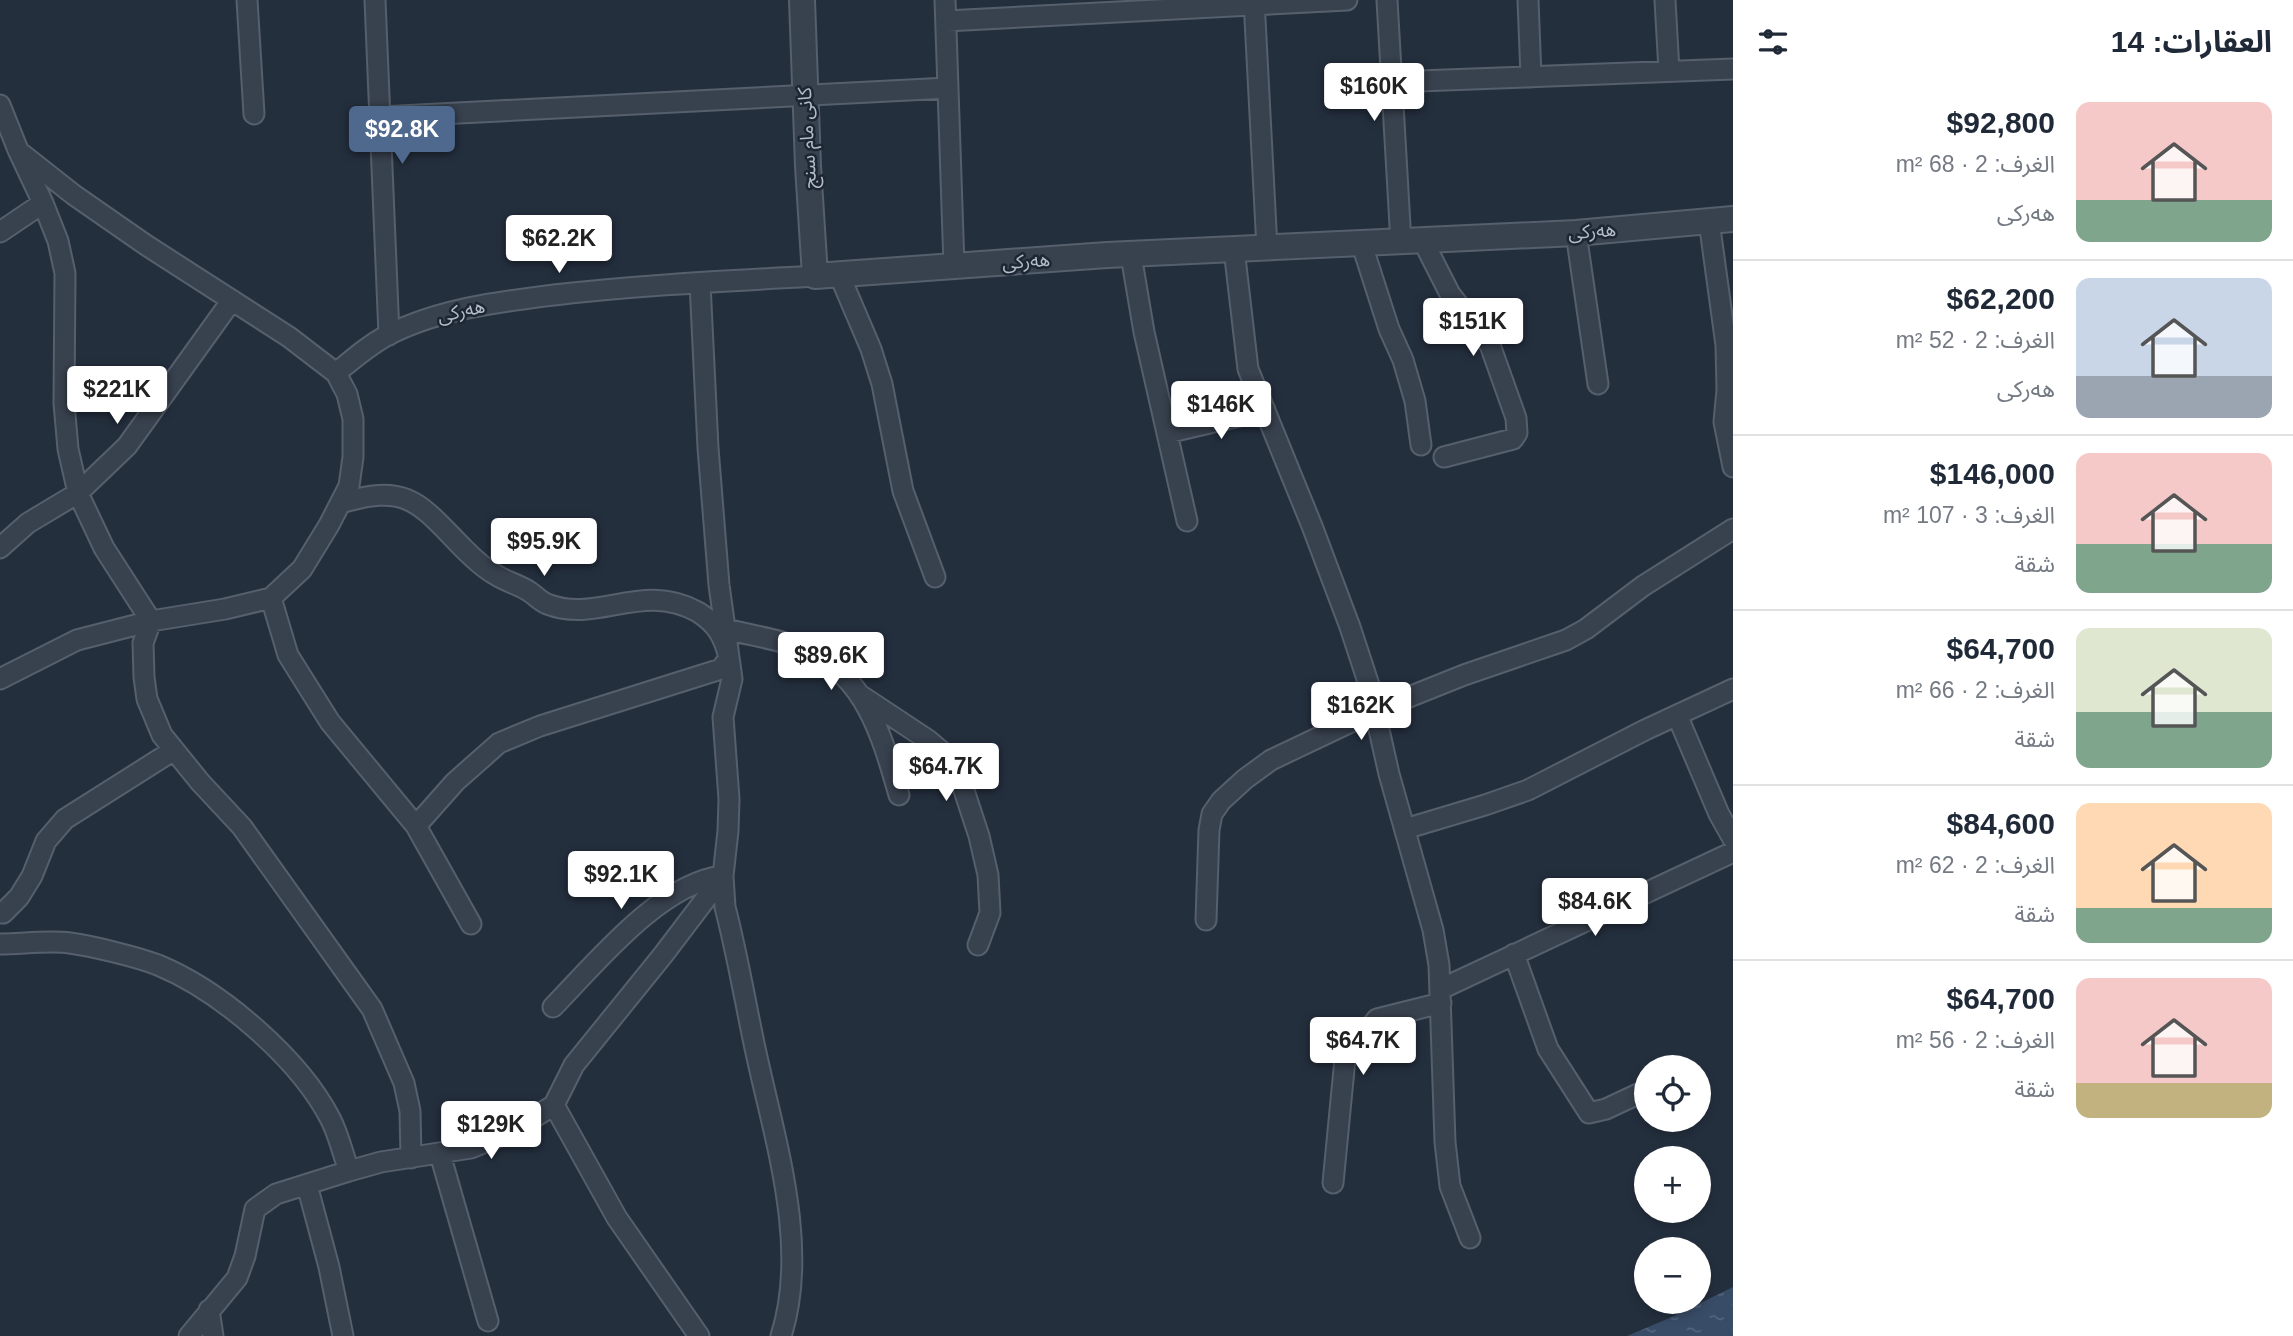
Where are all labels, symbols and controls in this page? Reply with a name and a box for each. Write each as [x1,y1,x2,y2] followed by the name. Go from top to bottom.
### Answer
[1754,23,1792,61] icon: filters
[2111,25,2272,58] text: العقارات: 14
[1325,64,1423,123] pin: $160K
[1340,73,1408,99] text: $160K
[794,85,824,189] street label: کانی مام سنج
[345,106,459,166] pin: $92.8K
[1947,106,2055,139] text: $92,800
[365,116,439,142] text: $92.8K
[2132,130,2216,214] icon: home
[1896,151,2055,177] text: الغرف: 2 · 68 m²
[1997,200,2055,226] text: هەرکی
[502,216,616,275] pin: $62.2K
[1567,219,1617,244] street label: هەرکی
[522,225,596,251] text: $62.2K
[1001,249,1051,274] street label: هەرکی
[1947,282,2055,315] text: $62,200
[435,295,487,328] street label: هەرکی
[1424,298,1522,358] pin: $151K
[2132,306,2216,390] icon: home
[1439,308,1507,334] text: $151K
[1896,327,2055,353] text: الغرف: 2 · 52 m²
[68,366,166,426] pin: $221K
[83,376,151,402] text: $221K
[1997,376,2055,402] text: هەرکی
[1172,382,1270,441] pin: $146K
[1187,391,1255,417] text: $146K
[1930,457,2055,490] text: $146,000
[2132,481,2216,565] icon: home
[1883,502,2055,528] text: الغرف: 3 · 107 m²
[487,518,601,578] pin: $95.9K
[507,528,581,554] text: $95.9K
[2014,551,2055,577] text: شقة
[774,632,888,692] pin: $89.6K
[1947,632,2055,665] text: $64,700
[794,642,868,668] text: $89.6K
[2132,656,2216,740] icon: home
[1896,677,2055,703] text: الغرف: 2 · 66 m²
[1312,682,1410,742] pin: $162K
[1327,692,1395,718] text: $162K
[2014,726,2055,752] text: شقة
[889,744,1003,803] pin: $64.7K
[909,753,983,779] text: $64.7K
[1947,807,2055,840] text: $84,600
[2132,831,2216,915] icon: home
[564,852,678,911] pin: $92.1K
[1896,852,2055,878] text: الغرف: 2 · 62 m²
[584,861,658,887] text: $92.1K
[1538,878,1652,938] pin: $84.6K
[1558,888,1632,914] text: $84.6K
[2014,901,2055,927] text: شقة
[1947,982,2055,1015] text: $64,700
[2132,1006,2216,1090] icon: home
[1306,1018,1420,1077] pin: $64.7K
[1326,1027,1400,1053] text: $64.7K
[1896,1027,2055,1053] text: الغرف: 2 · 56 m²
[1634,1055,1711,1314] map controls
[1634,1055,1711,1132] button: locate
[2014,1076,2055,1102] text: شقة
[442,1102,540,1161] pin: $129K
[457,1111,525,1137] text: $129K
[1634,1146,1711,1223] button: +
[1634,1237,1711,1314] button: −

